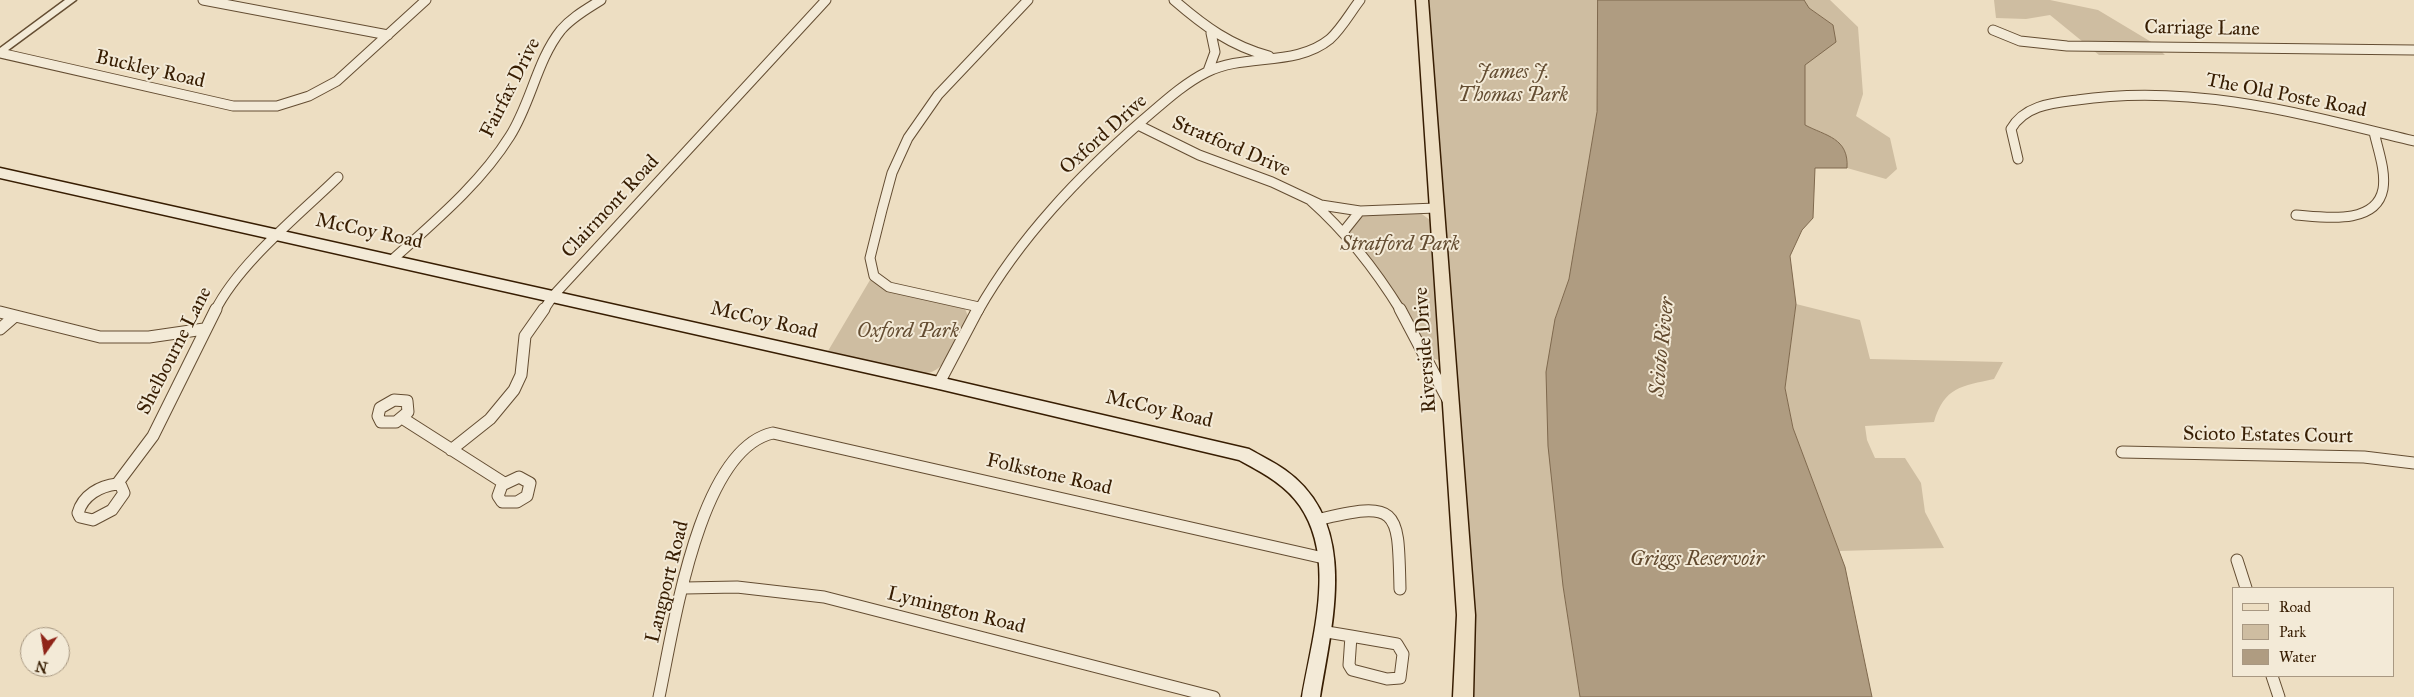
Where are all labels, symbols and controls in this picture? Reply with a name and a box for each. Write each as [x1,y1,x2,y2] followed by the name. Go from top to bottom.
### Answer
[2144,16,2260,42] street label: Carriage Lane
[476,34,546,142] street label: Fairfax Drive
[93,46,207,94] street label: Buckley Road
[1458,61,1568,108] park label: James J. Thomas Park
[2204,69,2368,123] street label: The Old Poste Road
[1056,90,1152,180] street label: Oxford Drive
[1168,111,1294,183] street label: Stratford Drive
[557,150,665,264] street label: Clairmont Road
[313,209,425,255] street label: McCoy Road
[1340,233,1460,257] park label: Stratford Park
[132,283,218,419] street label: Shelbourne Lane
[1410,286,1442,414] street label: Riverside Drive
[1645,296,1681,398] water label: Scioto River
[708,297,820,345] street label: McCoy Road
[857,320,959,344] park label: Oxford Park
[1103,386,1215,434] street label: McCoy Road
[2183,423,2353,449] street label: Scioto Estates Court
[984,449,1114,501] street label: Folkstone Road
[641,518,695,646] street label: Langport Road
[1630,547,1764,573] water label: Griggs Reservoir
[884,582,1028,640] street label: Lymington Road
[2232,587,2394,677] legend
[2279,598,2311,616] text: Road
[2279,623,2306,641] text: Park
[20,627,70,677] north arrow
[2279,648,2316,666] text: Water
[34,657,49,676] text: N

